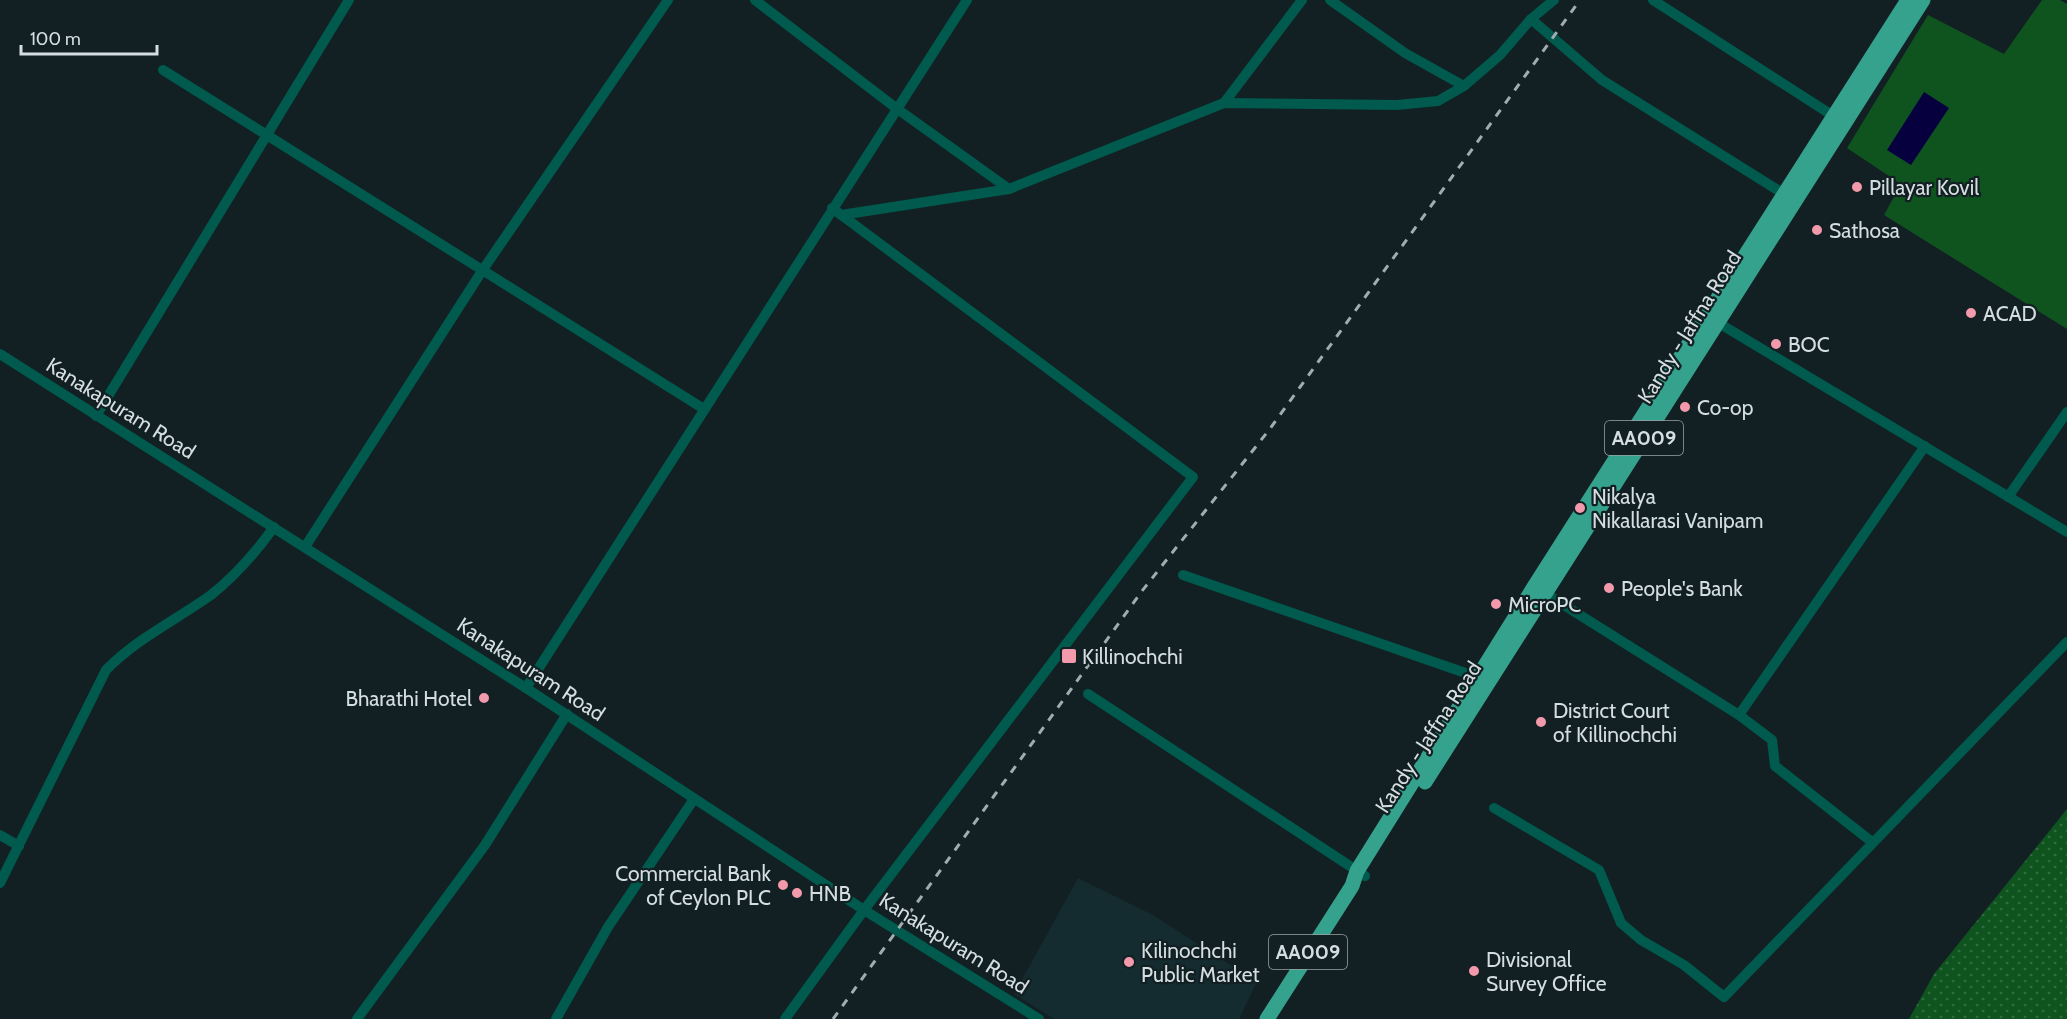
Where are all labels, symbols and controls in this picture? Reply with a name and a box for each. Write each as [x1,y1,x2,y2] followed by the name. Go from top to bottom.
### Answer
[21,18,158,56] scale bar
[30,28,81,50] text: 100 m
[1869,175,1979,200] place label: Pillayar Kovil
[1850,180,1864,194] marker: Pillayar Kovil
[1829,218,1900,243] place label: Sathosa
[1810,223,1824,237] marker: Sathosa
[1632,246,1746,408] street label: Kandy - Jaffna Road
[1983,301,2037,326] place label: ACAD
[1964,306,1978,320] marker: ACAD
[1788,332,1830,357] place label: BOC
[1769,337,1783,351] marker: BOC
[42,352,200,464] street label: Kanakapuram Road
[1697,395,1753,420] place label: Co-op
[1678,400,1692,414] marker: Co-op
[1605,421,1683,455] road number: AA009
[1592,484,1763,533] place label: Nikalya Nikallarasi Vanipam
[1573,501,1587,515] marker: Nikalya Nikallarasi Vanipam
[1621,576,1743,601] place label: People's Bank
[1602,581,1616,595] marker: People's Bank
[1508,592,1581,617] place label: MicroPC
[1489,597,1503,611] marker: MicroPC
[452,612,610,726] street label: Kanakapuram Road
[1082,644,1183,669] place label: Killinochchi
[1060,647,1078,665] marker: Killinochchi
[1370,657,1486,817] street label: Kandy - Jaffna Road
[345,686,472,711] place label: Bharathi Hotel
[477,691,491,705] marker: Bharathi Hotel
[1553,698,1677,747] place label: District Court of Killinochchi
[1534,715,1548,729] marker: District Court of Killinochchi
[615,861,772,910] place label: Commercial Bank of Ceylon PLC
[776,878,790,892] marker: Commercial Bank of Ceylon PLC
[809,881,851,906] place label: HNB
[790,886,804,900] marker: HNB
[875,887,1033,999] street label: Kanakapuram Road
[1269,935,1347,969] road number: AA009
[1141,938,1260,987] place label: Kilinochchi Public Market
[1486,947,1607,996] place label: Divisional Survey Office
[1122,955,1136,969] marker: Kilinochchi Public Market
[1467,964,1481,978] marker: Divisional Survey Office

